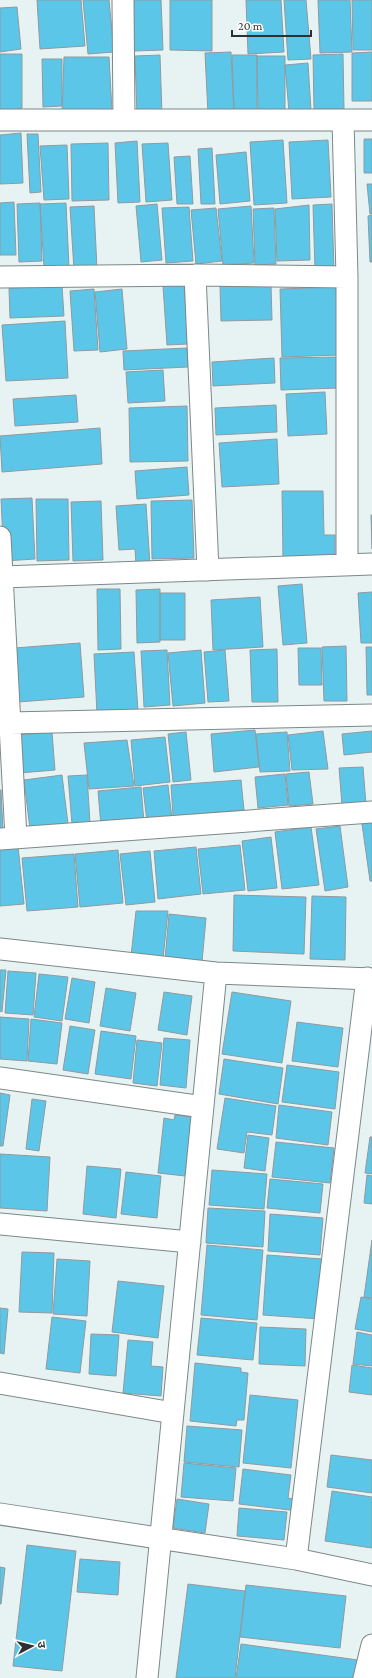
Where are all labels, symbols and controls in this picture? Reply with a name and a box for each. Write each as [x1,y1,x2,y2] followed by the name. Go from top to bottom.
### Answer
[232,12,311,38] scale bar
[238,19,263,33] text: 20 m
[12,1626,52,1666] north arrow
[36,1641,48,1649] text: उ

